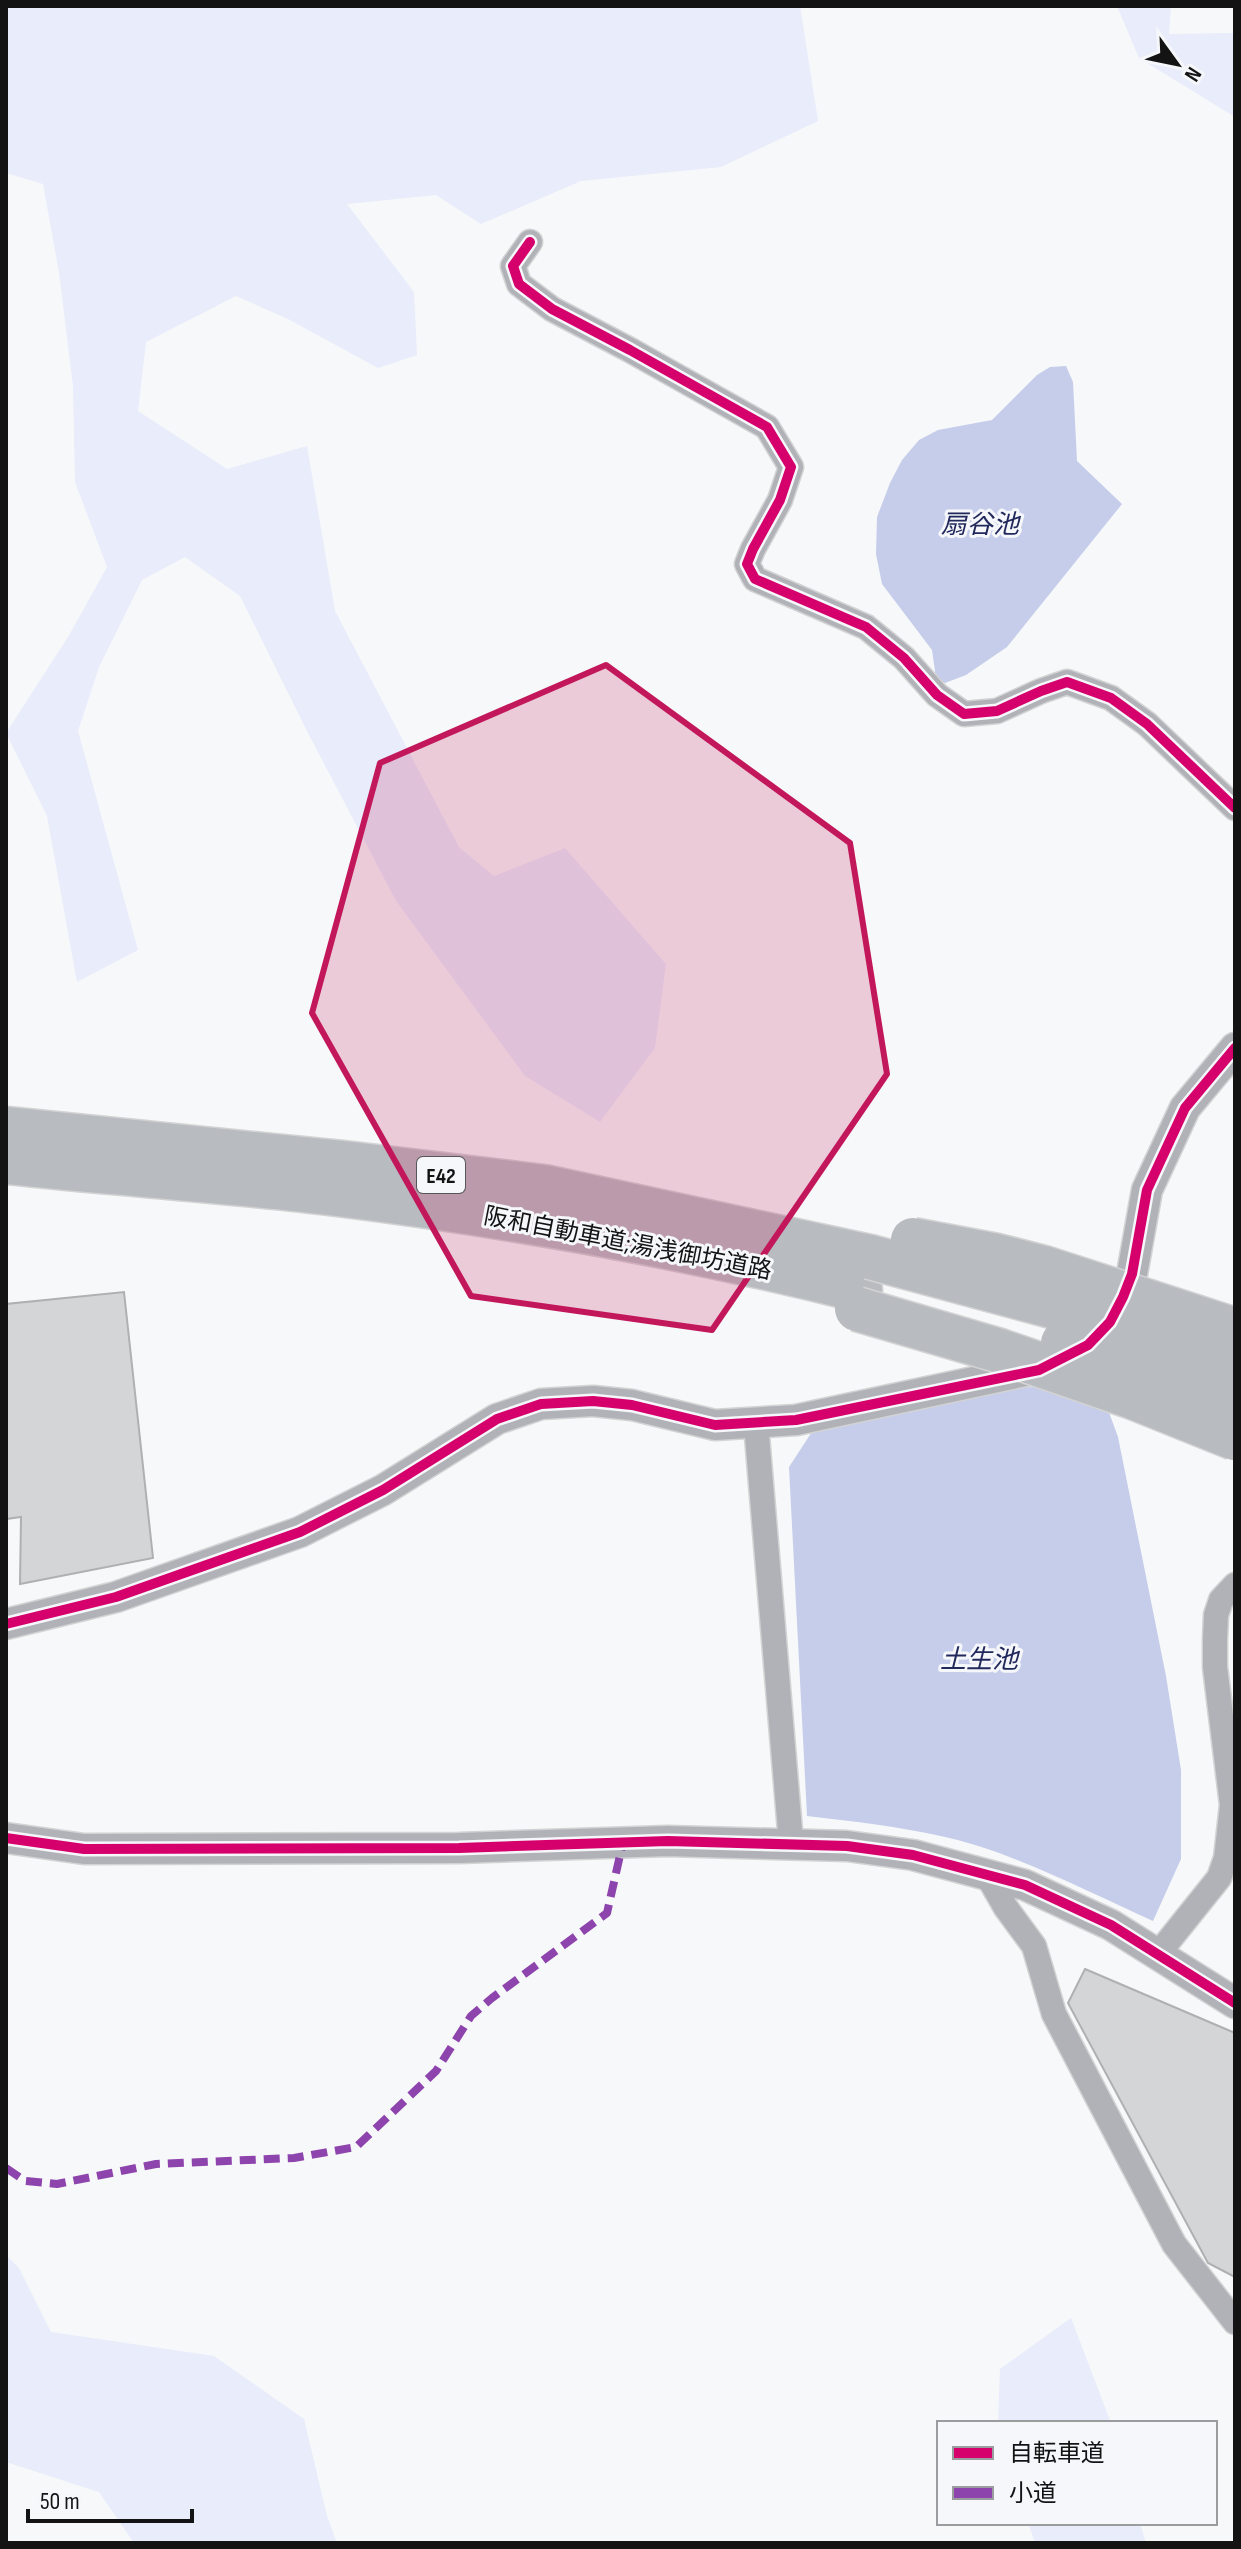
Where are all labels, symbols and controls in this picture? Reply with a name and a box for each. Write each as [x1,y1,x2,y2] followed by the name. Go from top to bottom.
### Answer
[1137,24,1217,104] north arrow
[1178,62,1207,86] text: N
[941,510,1022,541] water label: 扇谷池
[417,1157,465,1193] road number: E42
[481,1201,774,1286] street label: 阪和自動車道;湯浅御坊道路
[940,1645,1021,1676] water label: 土生池
[937,2421,1217,2525] legend
[1009,2439,1105,2468] text: 自転車道
[28,2473,192,2523] scale bar
[1009,2479,1057,2508] text: 小道
[40,2487,80,2516] text: 50 m

